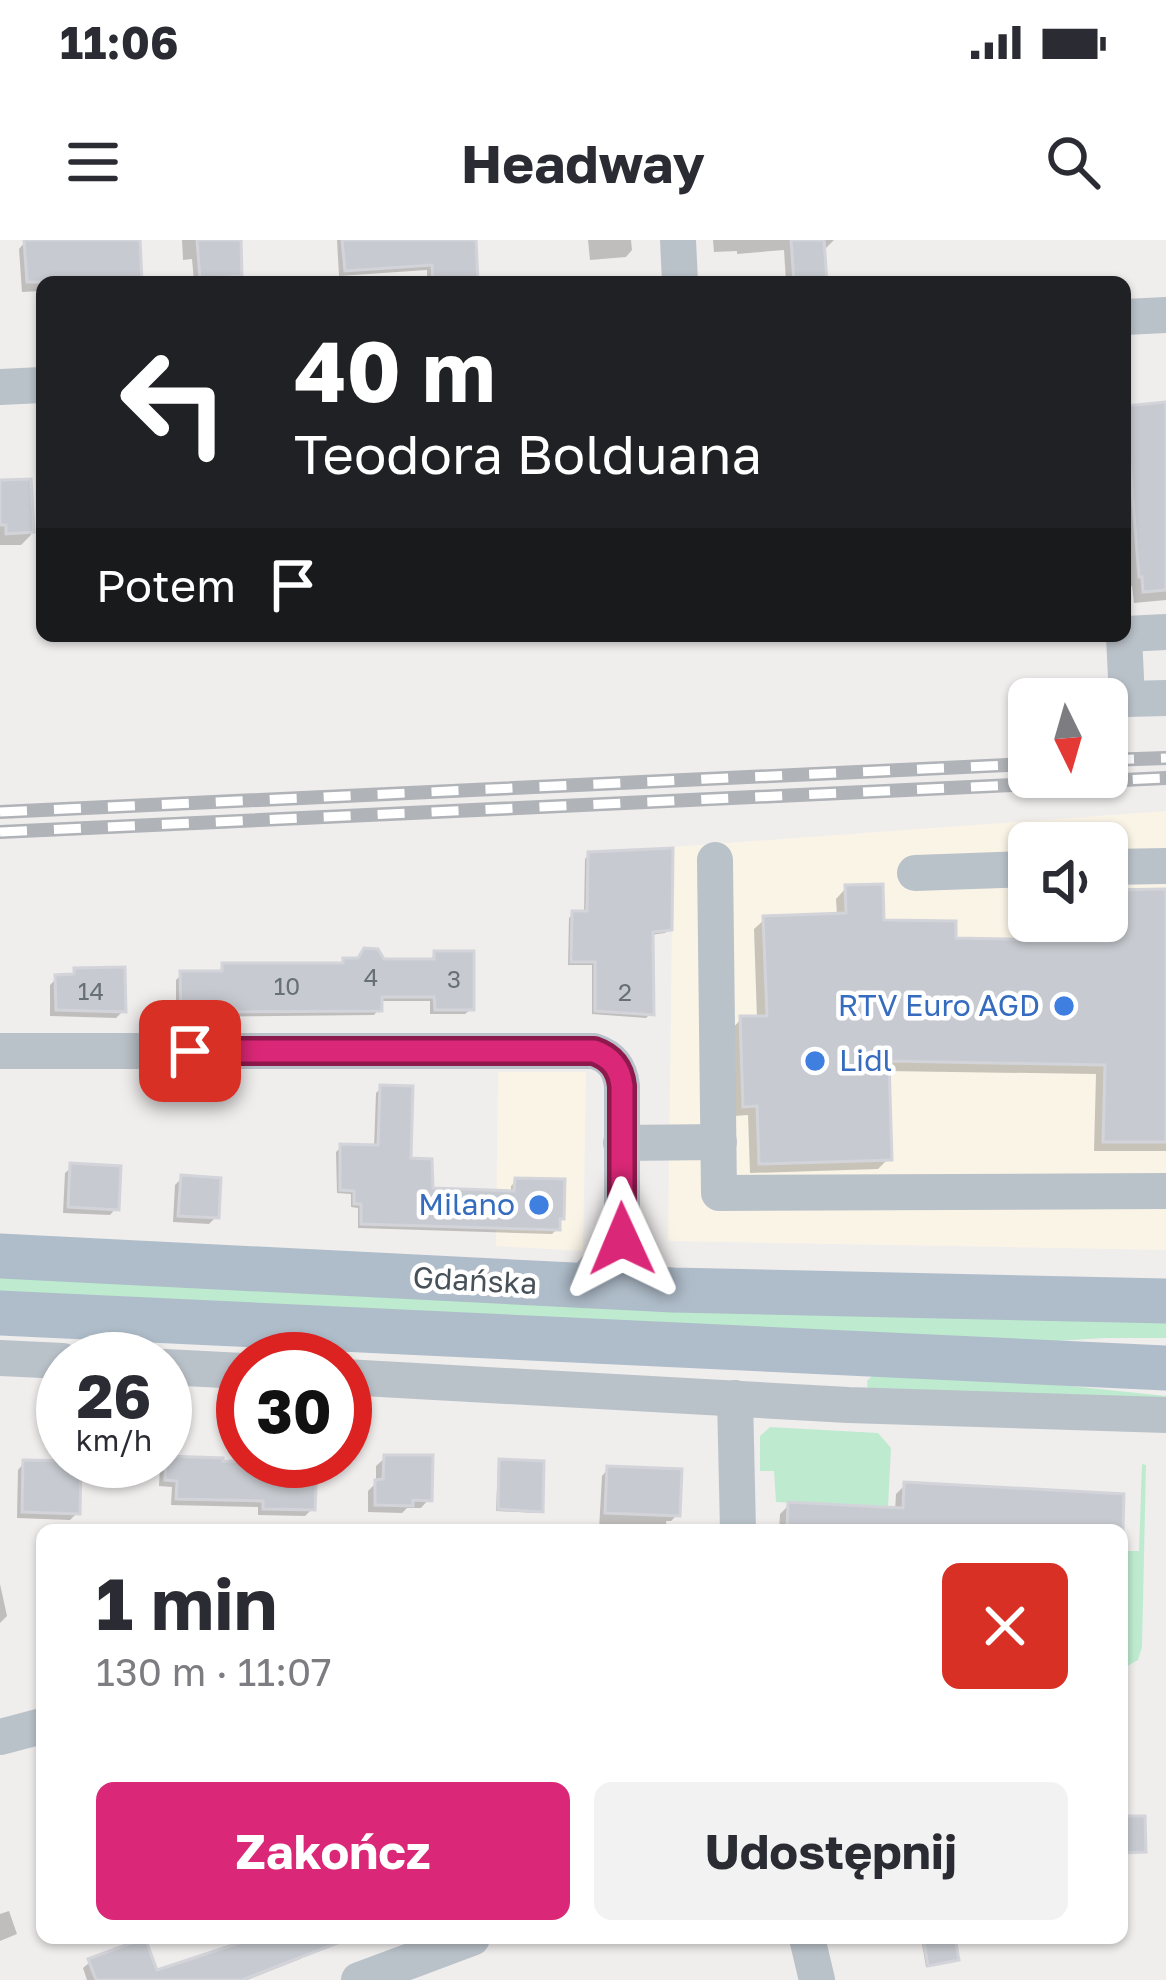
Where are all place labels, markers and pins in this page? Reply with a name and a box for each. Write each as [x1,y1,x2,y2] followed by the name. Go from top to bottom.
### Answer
[838,987,1040,1023] place label: RTV Euro AGD
[1051,993,1077,1019] marker: RTV Euro AGD
[139,1000,241,1102] pin
[839,1042,892,1078] place label: Lidl
[802,1048,828,1074] marker: Lidl
[418,1186,515,1222] place label: Milano
[526,1192,552,1218] marker: Milano

